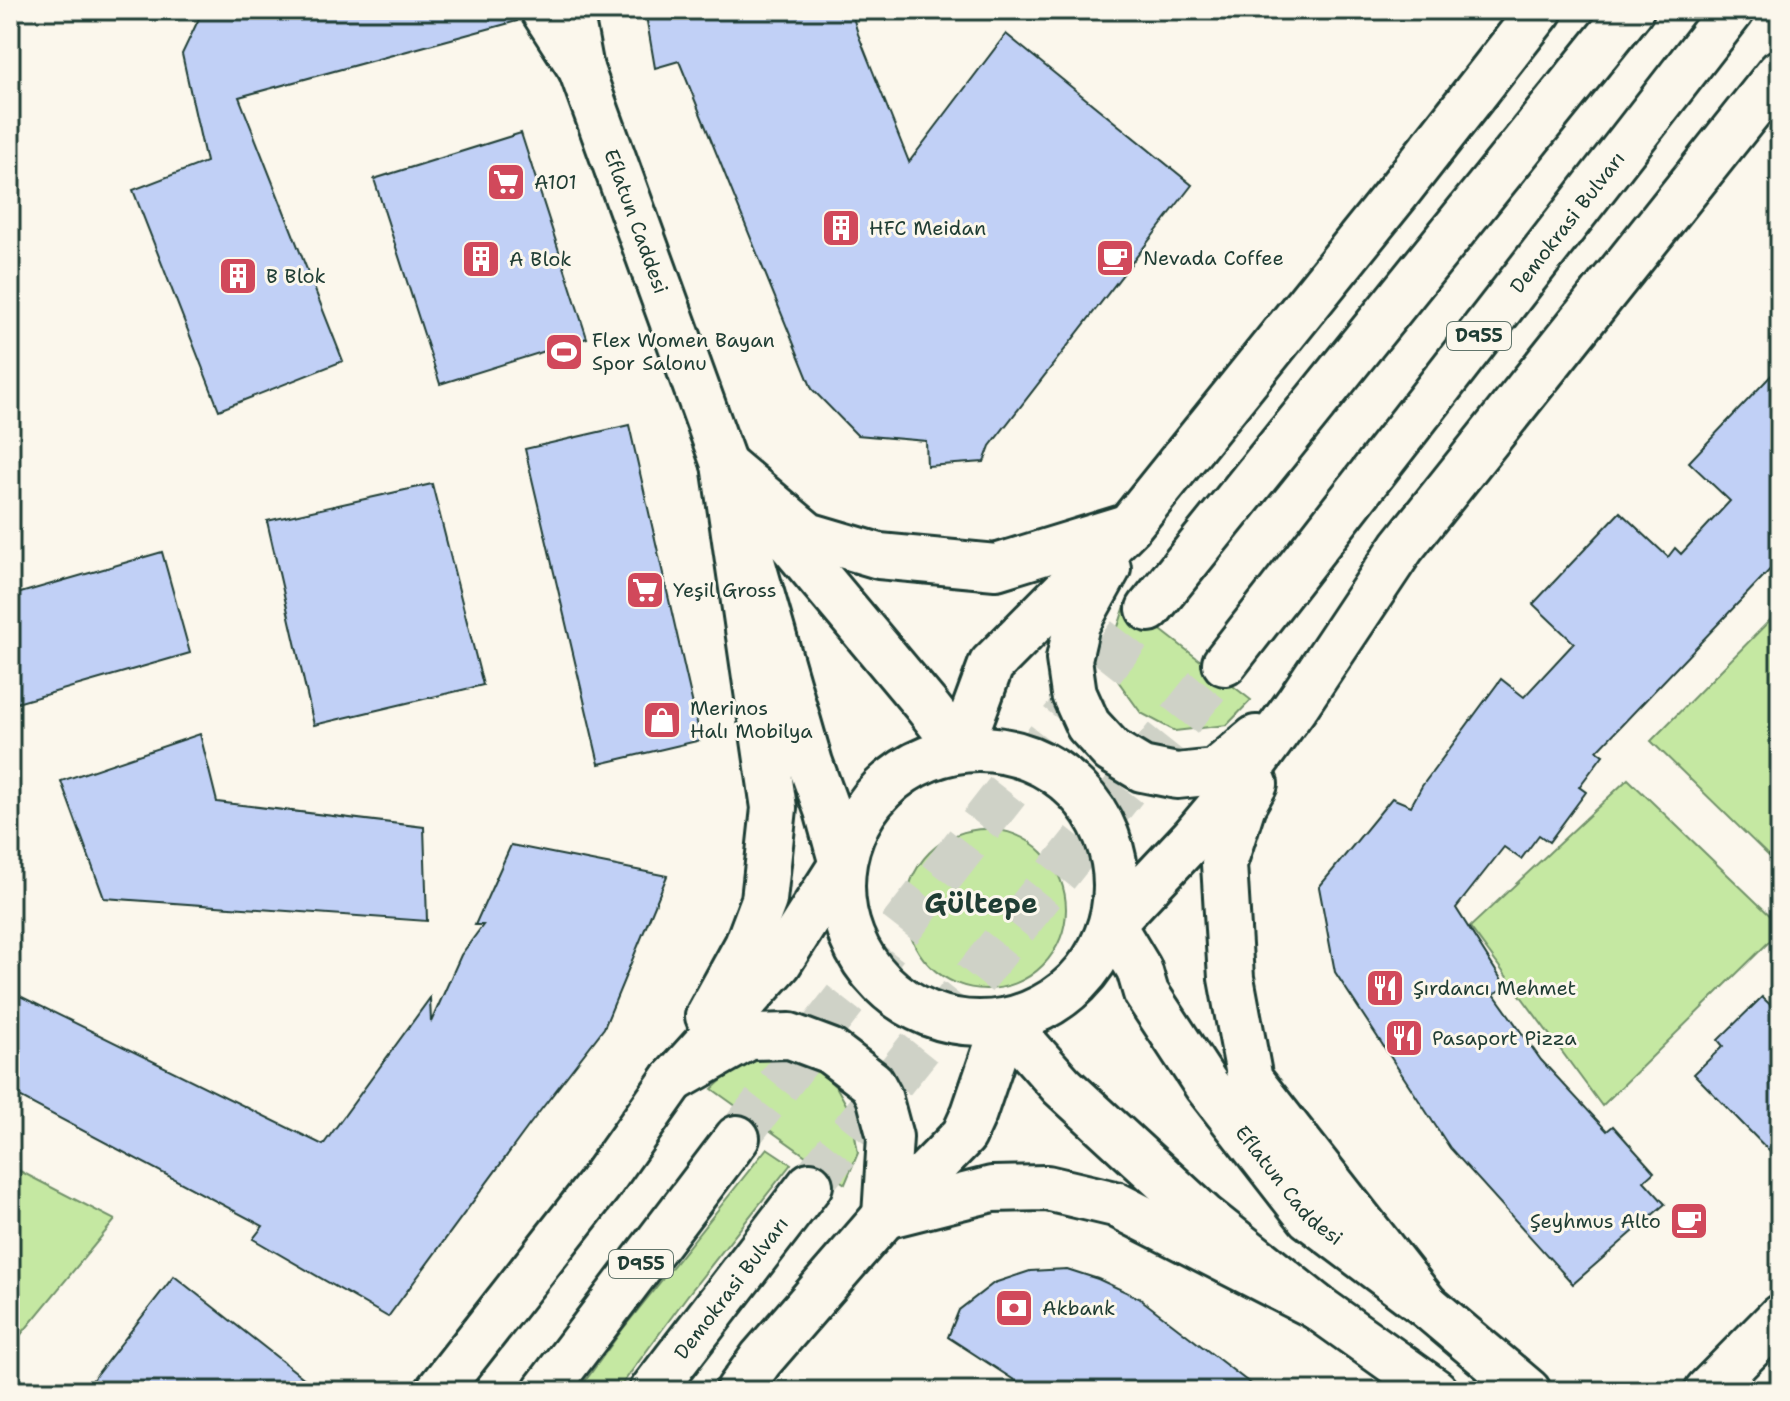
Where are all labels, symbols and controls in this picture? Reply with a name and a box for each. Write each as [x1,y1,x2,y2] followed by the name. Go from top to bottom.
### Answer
[598,145,674,297] street label: Eflatun Caddesi
[1504,146,1630,298] street label: Demokrasi Bulvarı
[485,161,527,203] supermarket icon: A101
[534,169,577,195] place label: A101
[820,207,862,249] building icon: HFC Meidan
[869,215,986,241] place label: HFC Meidan
[1094,237,1136,279] cafe icon: Nevada Coffee
[460,238,502,280] building icon: A Blok
[1143,245,1284,271] place label: Nevada Coffee
[509,246,572,272] place label: A Blok
[217,255,259,297] building icon: B Blok
[266,263,326,289] place label: B Blok
[1447,322,1511,350] road number: D955
[592,327,775,376] place label: Flex Women Bayan Spor Salonu
[543,331,585,373] sports icon: Flex Women Bayan Spor Salonu
[624,569,666,611] supermarket icon: Yeşil Gross
[673,577,777,603] place label: Yeşil Gross
[690,695,813,744] place label: Merinos Halı Mobilya
[641,699,683,741] shop icon: Merinos Halı Mobilya
[924,884,1038,922] district label: Gültepe
[1364,967,1406,1009] restaurant icon: Şırdancı Mehmet
[1413,975,1576,1001] place label: Şırdancı Mehmet
[1383,1017,1425,1059] restaurant icon: Pasaport Pizza
[1432,1025,1577,1051] place label: Pasaport Pizza
[1229,1120,1348,1251] street label: Eflatun Caddesi
[1668,1200,1710,1242] cafe icon: Şeyhmus Alto
[1530,1208,1661,1234] place label: Şeyhmus Alto
[668,1211,794,1364] street label: Demokrasi Bulvarı
[609,1250,673,1278] road number: D955
[993,1287,1035,1329] bank icon: Akbank
[1042,1295,1116,1321] place label: Akbank

